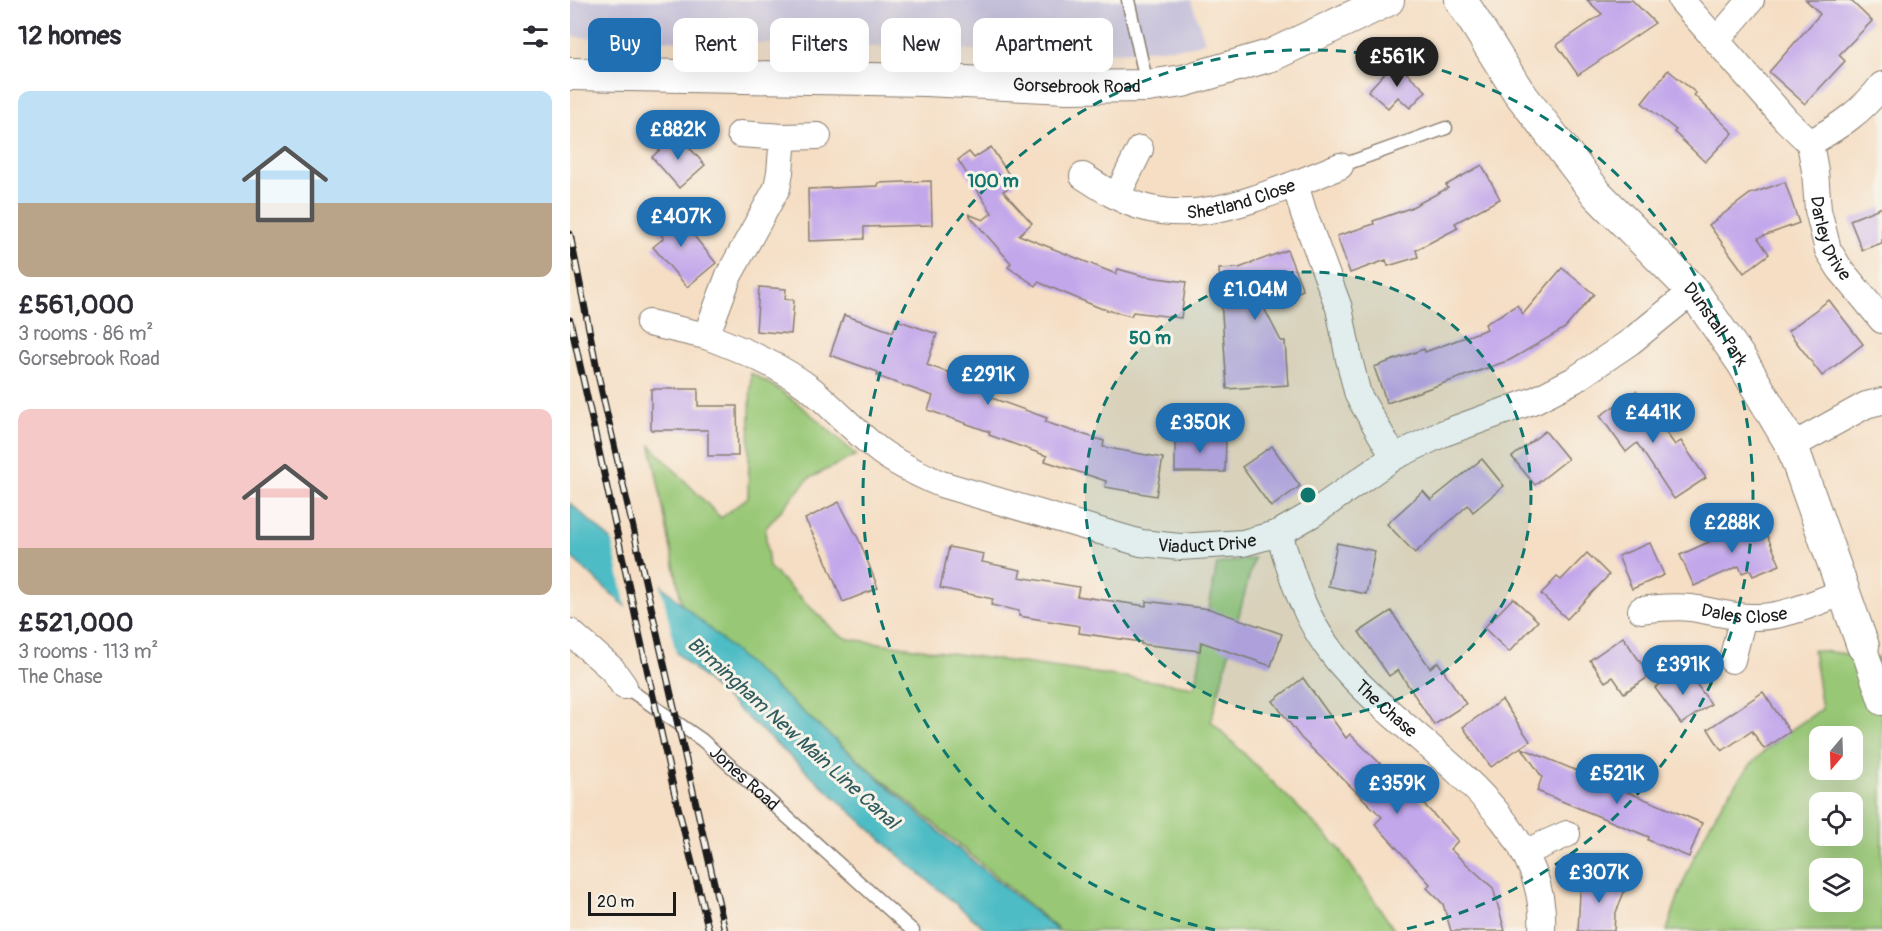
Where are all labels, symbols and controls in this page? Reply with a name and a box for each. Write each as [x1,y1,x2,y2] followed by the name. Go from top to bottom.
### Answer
[588,18,661,72] chip: Buy
[673,18,758,72] chip: Rent
[770,18,869,72] chip: Filters
[881,18,961,72] chip: New
[973,18,1113,72] chip: Apartment
[18,20,121,52] text: 12 homes
[519,20,552,53] icon: filters
[1355,37,1439,88] pin: £561K
[1369,44,1425,69] text: £561K
[1012,73,1141,99] street label: Gorsebrook Road
[636,110,720,161] pin: £882K
[650,117,706,142] text: £882K
[231,130,339,238] icon: home
[967,170,1019,193] text: 100 m
[1186,173,1299,224] street label: Shetland Close
[1805,195,1856,285] street label: Darley Drive
[639,197,723,248] pin: £407K
[651,204,711,229] text: £407K
[1206,270,1304,321] pin: £1.04M
[1223,277,1287,302] text: £1.04M
[1679,277,1754,371] street label: Dunstall Park
[18,289,134,321] text: £561,000
[18,321,153,346] text: 3 rooms · 86 m²
[1129,327,1171,350] text: 50 m
[18,346,160,371] text: Gorsebrook Road
[946,355,1030,406] pin: £291K
[961,362,1015,387] text: £291K
[1611,393,1695,444] pin: £441K
[1625,400,1681,425] text: £441K
[1158,403,1242,454] pin: £350K
[1170,410,1230,435] text: £350K
[231,448,339,556] icon: home
[1298,485,1318,505] centre of rings
[1690,503,1774,554] pin: £288K
[1704,510,1760,535] text: £288K
[1156,528,1259,558] street label: Viaduct Drive
[1699,598,1790,629] street label: Dales Close
[18,607,133,639] text: £521,000
[682,631,906,836] water label: Birmingham New Main Line Canal
[18,639,158,664] text: 3 rooms · 113 m²
[1641,645,1725,696] pin: £391K
[1656,652,1710,677] text: £391K
[18,664,103,689] text: The Chase
[1350,675,1422,743] street label: The Chase
[1809,726,1863,780] north arrow
[1809,726,1863,912] map controls
[705,741,784,816] street label: Jones Road
[1575,754,1659,805] pin: £521K
[1590,761,1644,786] text: £521K
[1355,764,1439,815] pin: £359K
[1368,771,1426,796] text: £359K
[1809,792,1863,846] button: locate
[1557,853,1641,904] pin: £307K
[1809,858,1863,912] button: layers
[1569,860,1629,885] text: £307K
[588,889,676,916] scale bar
[597,892,635,912] text: 20 m

